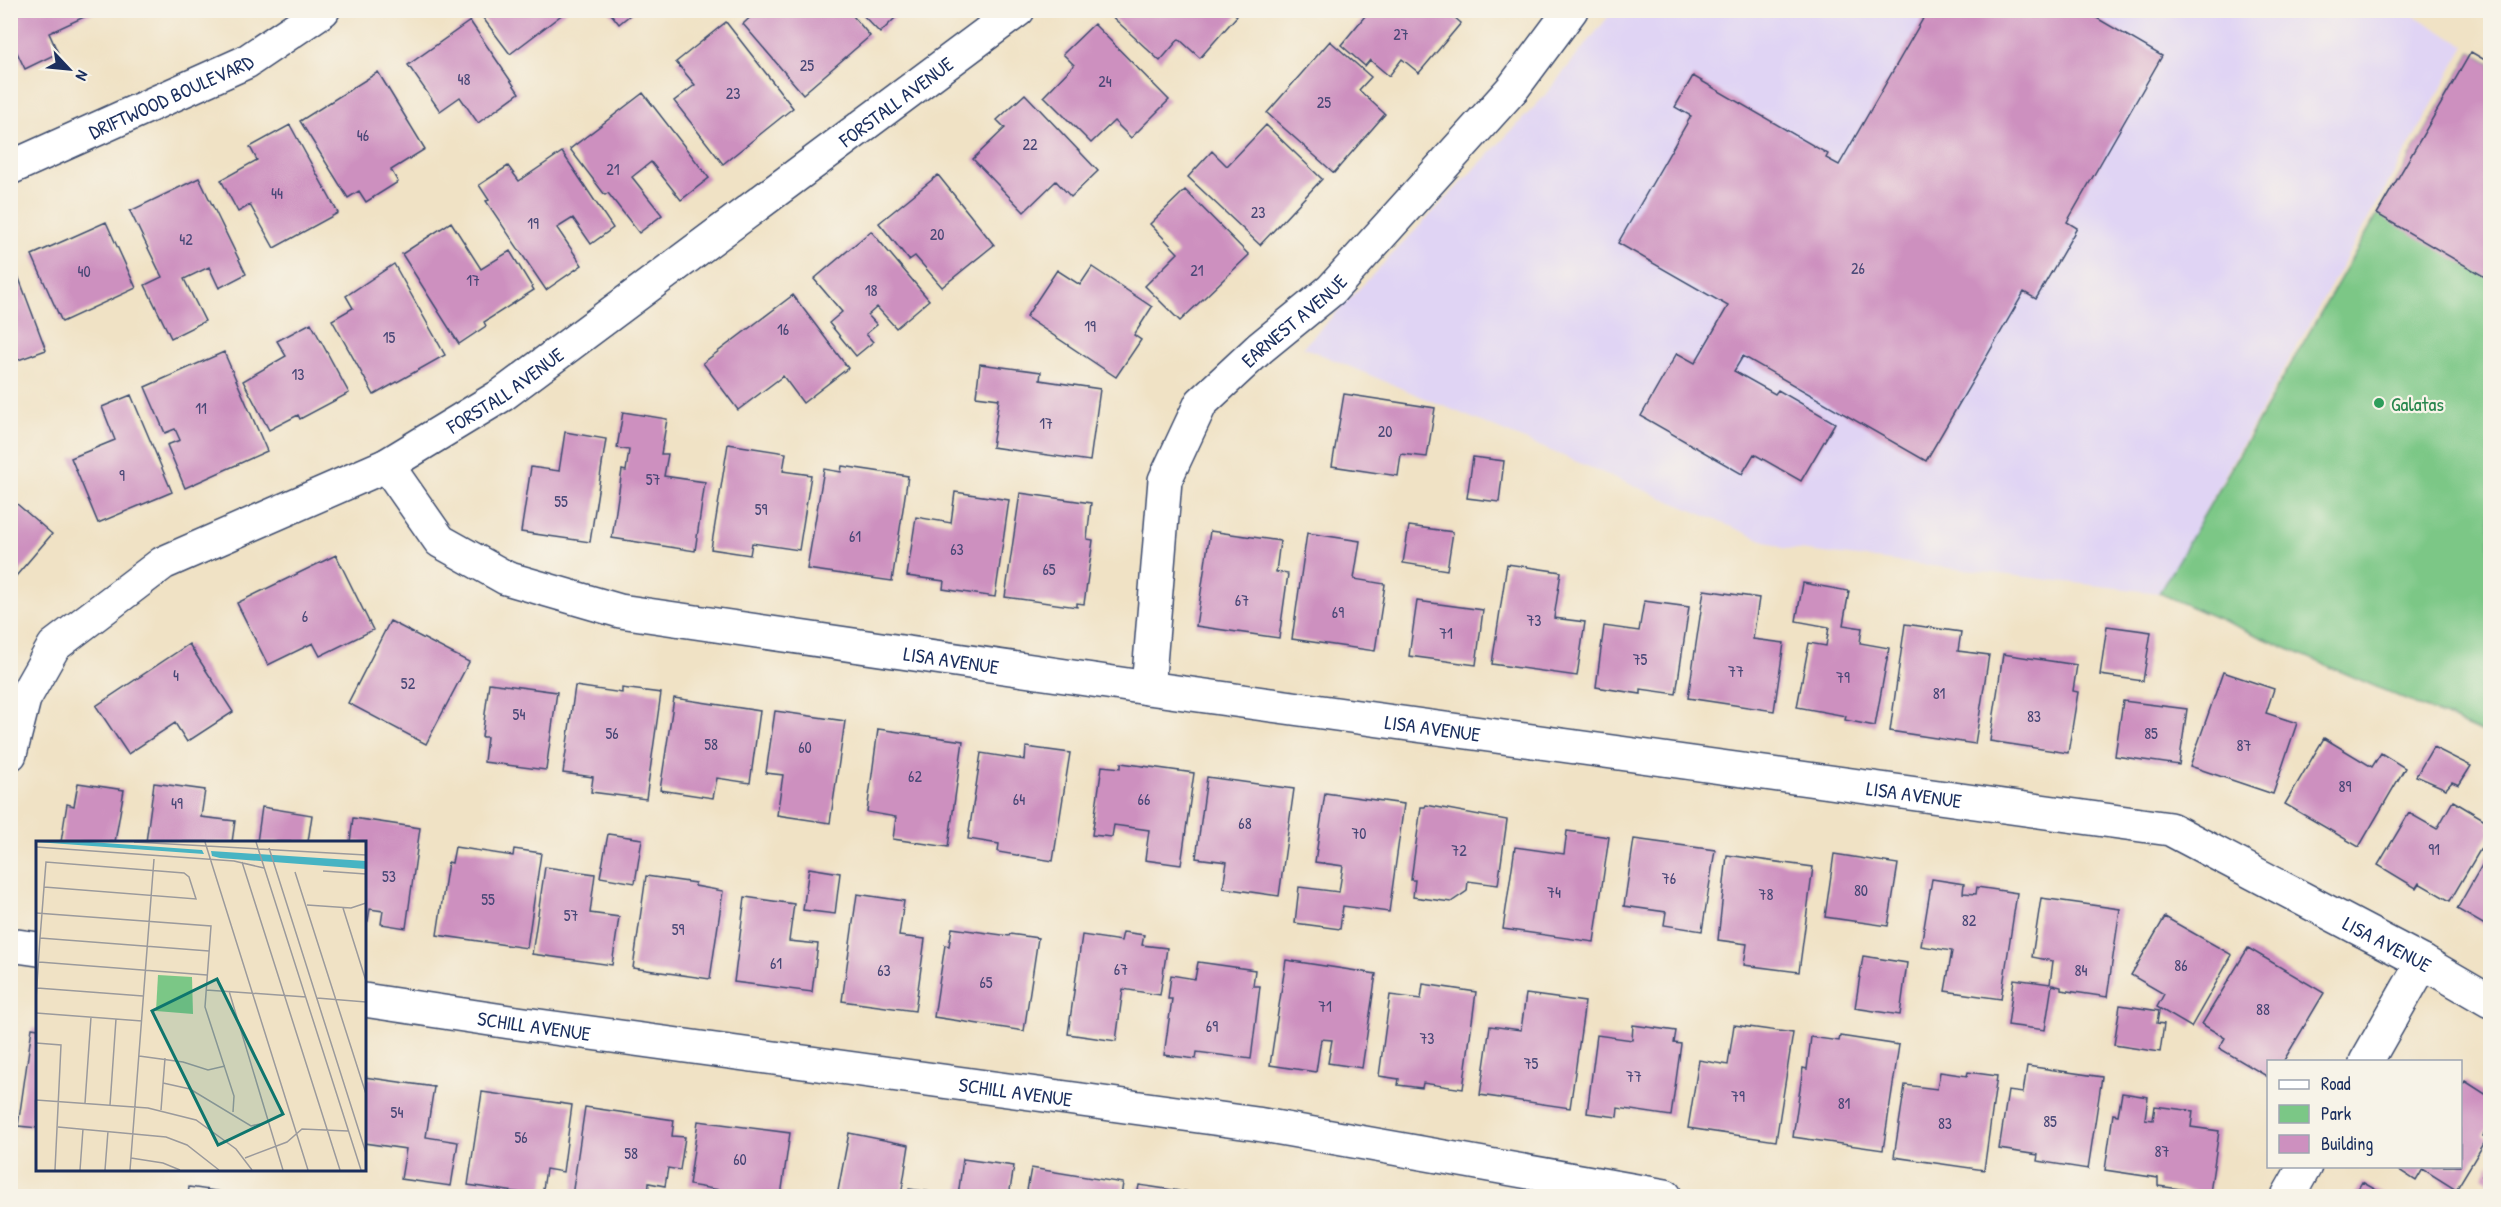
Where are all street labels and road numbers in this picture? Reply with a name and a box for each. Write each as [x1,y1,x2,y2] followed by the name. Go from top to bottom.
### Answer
[84,47,259,144] street label: DRIFTWOOD BOULEVARD
[832,50,958,153] street label: FORSTALL AVENUE
[1235,268,1353,373] street label: EARNEST AVENUE
[441,340,569,440] street label: FORSTALL AVENUE
[902,639,1001,680] street label: LISA AVENUE
[1383,707,1482,747] street label: LISA AVENUE
[1865,774,1964,814] street label: LISA AVENUE
[2339,909,2437,978] street label: LISA AVENUE
[476,1004,593,1046] street label: SCHILL AVENUE
[957,1070,1074,1112] street label: SCHILL AVENUE

